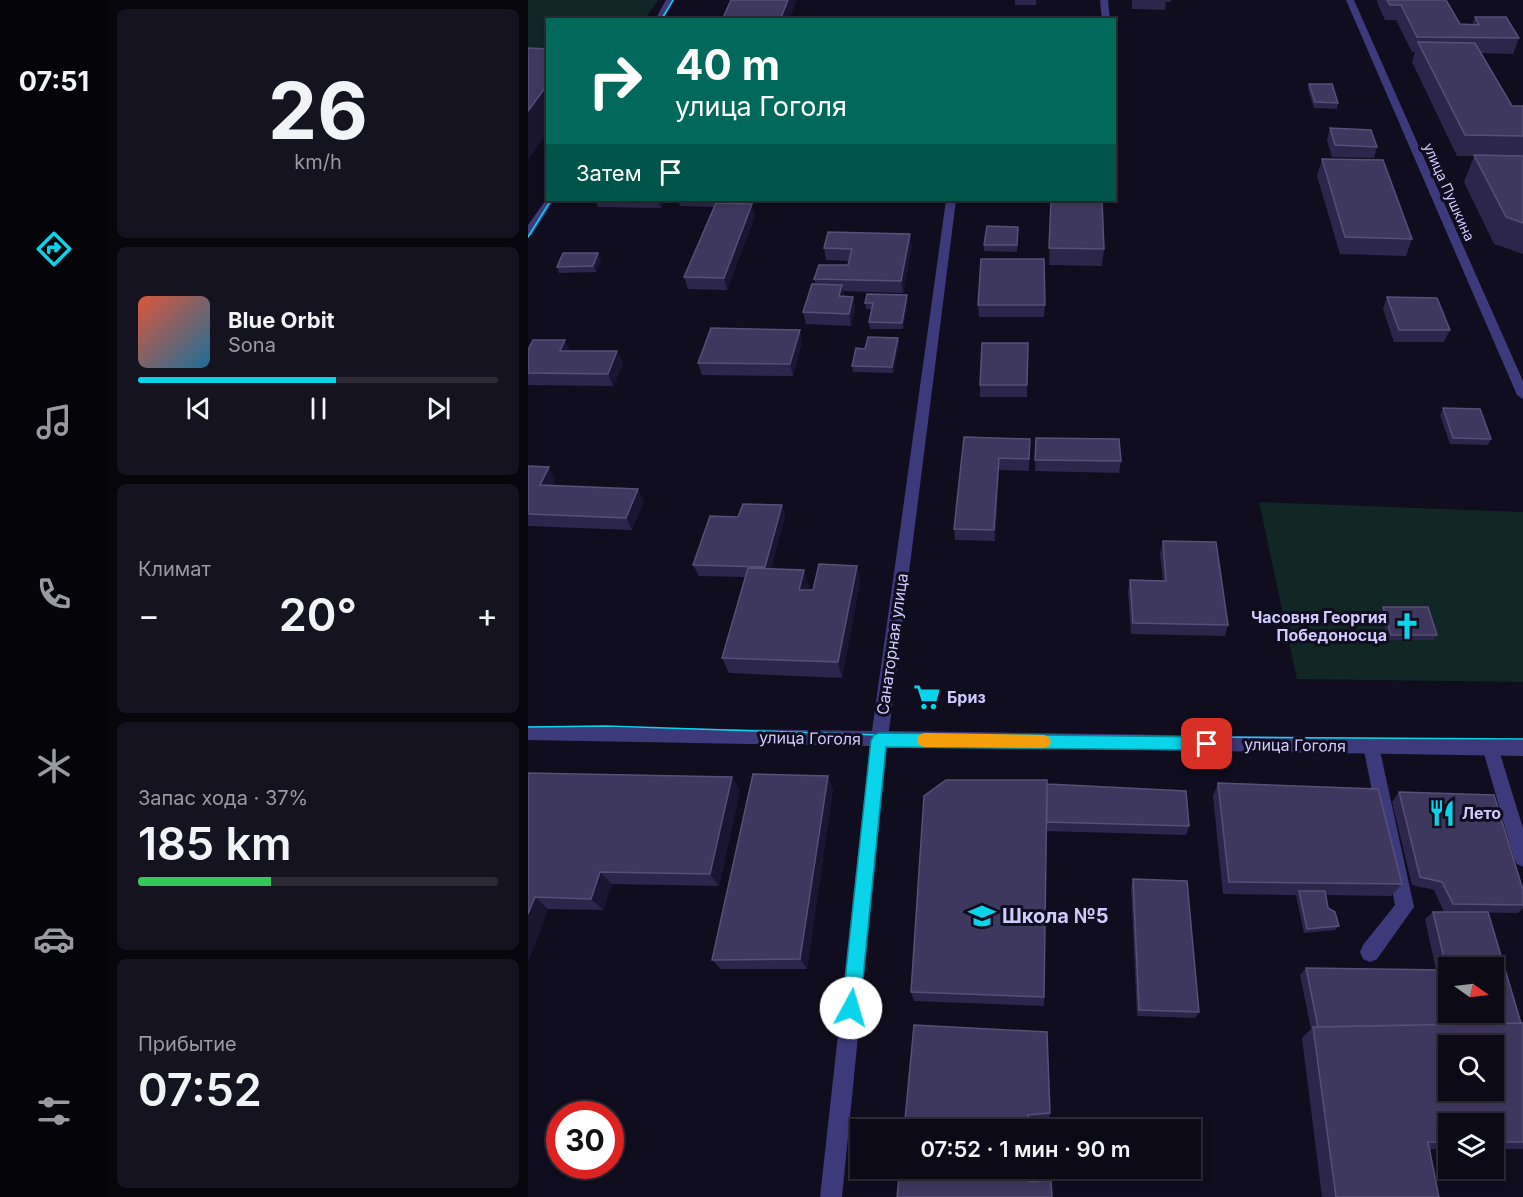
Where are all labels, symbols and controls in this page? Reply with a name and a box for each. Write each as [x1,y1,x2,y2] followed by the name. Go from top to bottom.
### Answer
[675,39,780,90] text: 40 m
[576,42,654,120] icon: right
[268,63,368,158] text: 26
[19,65,89,98] text: 07:51
[675,90,847,123] text: улица Гоголя
[1420,140,1479,243] street label: улица Пушкина
[294,150,342,174] text: km/h
[654,156,687,189] icon: arrive
[576,160,642,186] text: Затем
[33,228,75,270] icon: directions
[228,307,335,333] text: Blue Orbit
[228,333,276,357] text: Sona
[182,392,215,425] icon: previous
[302,392,335,425] icon: pause
[422,392,455,425] icon: next
[33,401,75,443] icon: music
[138,557,211,581] text: Климат
[872,572,912,716] street label: Санаторная улица
[33,573,75,615] icon: phone
[279,587,357,642] text: 20°
[138,595,160,635] text: −
[476,595,498,635] text: +
[1251,607,1387,645] place label: Часовня Георгия Победоносца
[1392,611,1422,641] church icon: Часовня Георгия Победоносца
[912,682,942,712] supermarket icon: Бриз
[947,687,986,707] place label: Бриз
[1181,718,1232,769] pin
[759,727,861,749] street label: улица Гоголя
[1190,727,1223,760] icon: arrive
[1244,734,1346,756] street label: улица Гоголя
[33,745,75,787] icon: climate
[138,786,308,810] text: Запас хода · 37%
[1427,798,1457,828] restaurant icon: Лето
[1462,803,1501,823] place label: Лето
[138,816,292,871] text: 185 km
[967,901,997,931] school or university icon: Школа №5
[1002,904,1109,928] place label: Школа №5
[33,918,75,960] icon: car
[1438,957,1504,1023] north arrow
[1438,957,1504,1179] map controls
[819,976,883,1040] position arrow
[138,1032,237,1056] text: Прибытие
[1438,1035,1504,1101] button: search
[138,1062,262,1117] text: 07:52
[33,1090,75,1132] icon: filters
[546,1101,624,1179] speed limit sign: 30
[1438,1113,1504,1179] button: layers
[920,1136,1131,1162] text: 07:52 · 1 мин · 90 m

